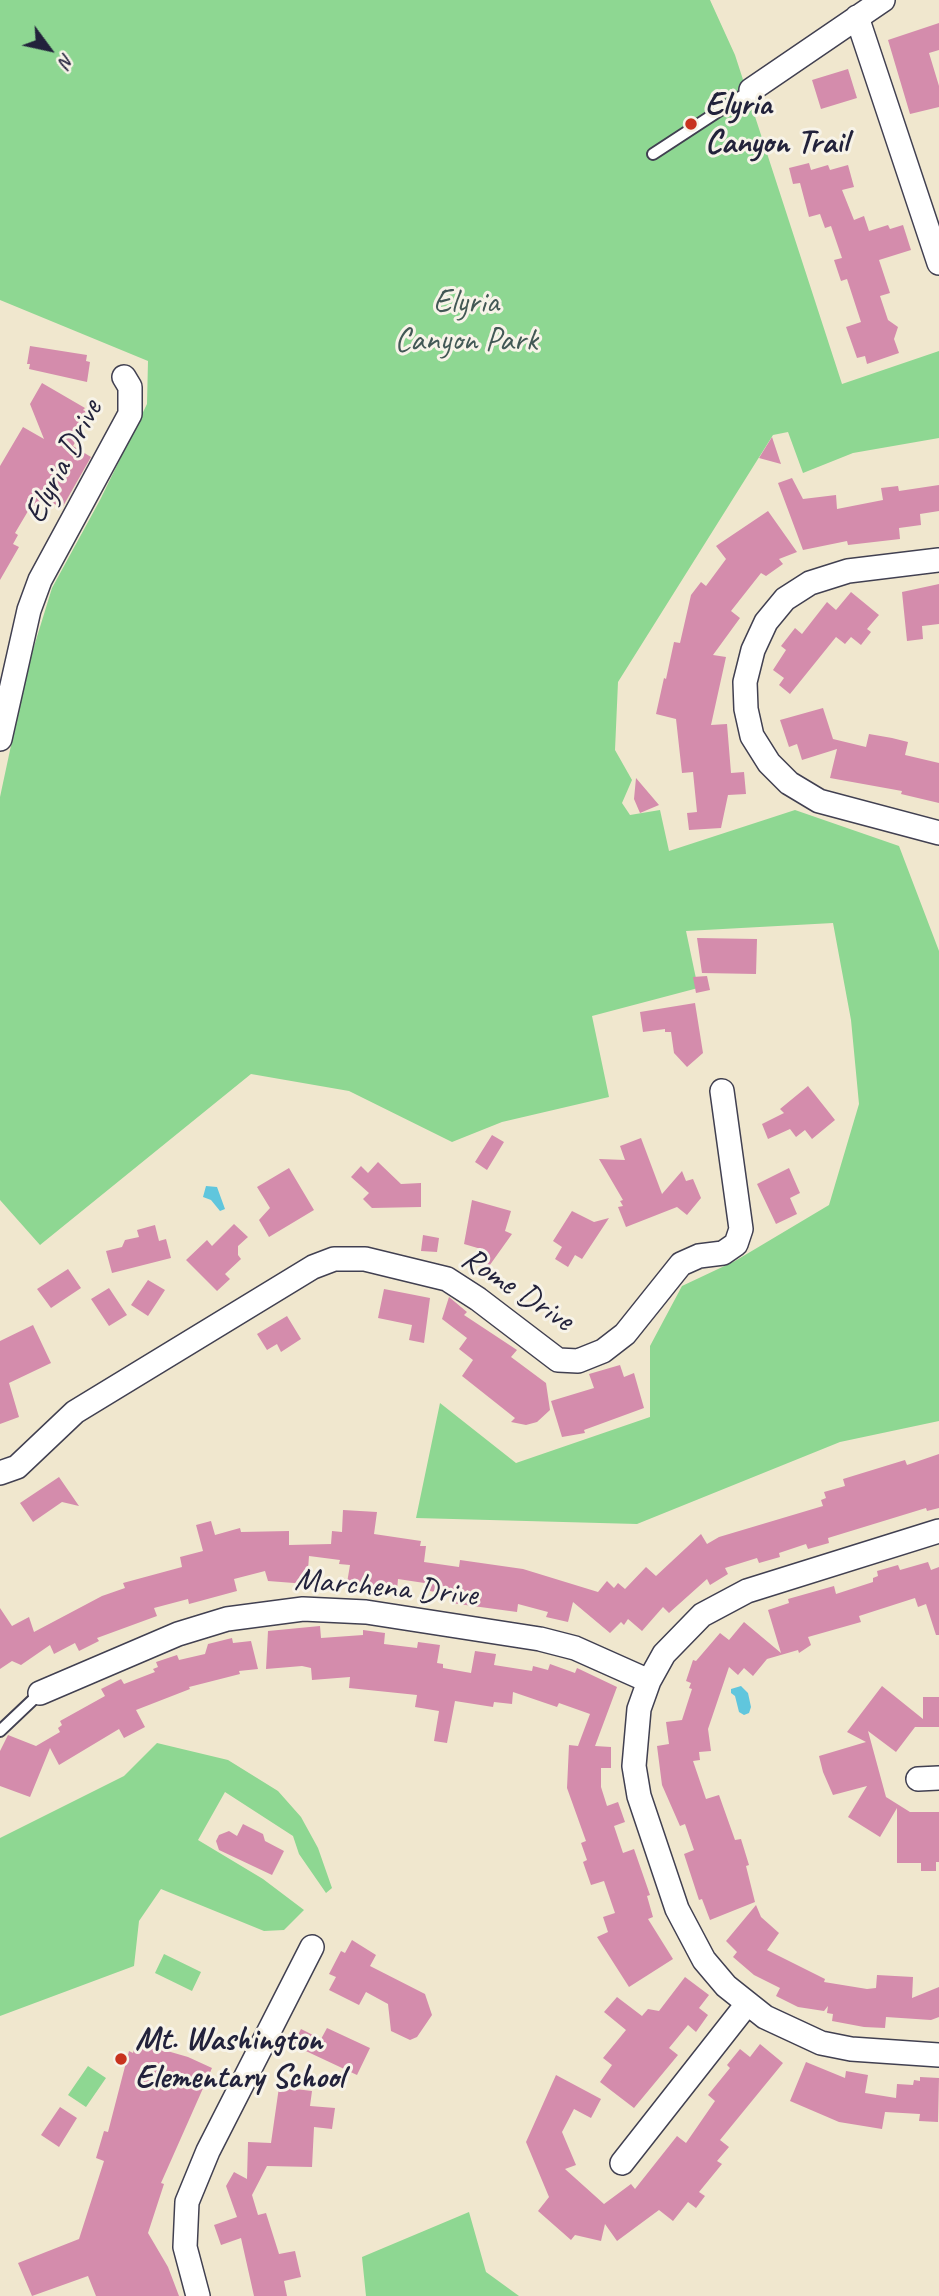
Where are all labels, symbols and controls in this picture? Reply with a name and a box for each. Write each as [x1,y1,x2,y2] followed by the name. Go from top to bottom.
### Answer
[14,14,84,84] north arrow
[53,49,80,72] text: N
[705,85,848,163] place label: Elyria Canyon Trail
[683,116,699,132] marker: Elyria Canyon Trail
[395,283,537,361] park label: Elyria Canyon Park
[16,394,112,530] street label: Elyria Drive
[454,1239,580,1341] street label: Rome Drive
[293,1560,479,1616] street label: Marchena Drive
[135,2020,344,2098] place label: Mt. Washington Elementary School
[113,2051,129,2067] marker: Mt. Washington Elementary School

